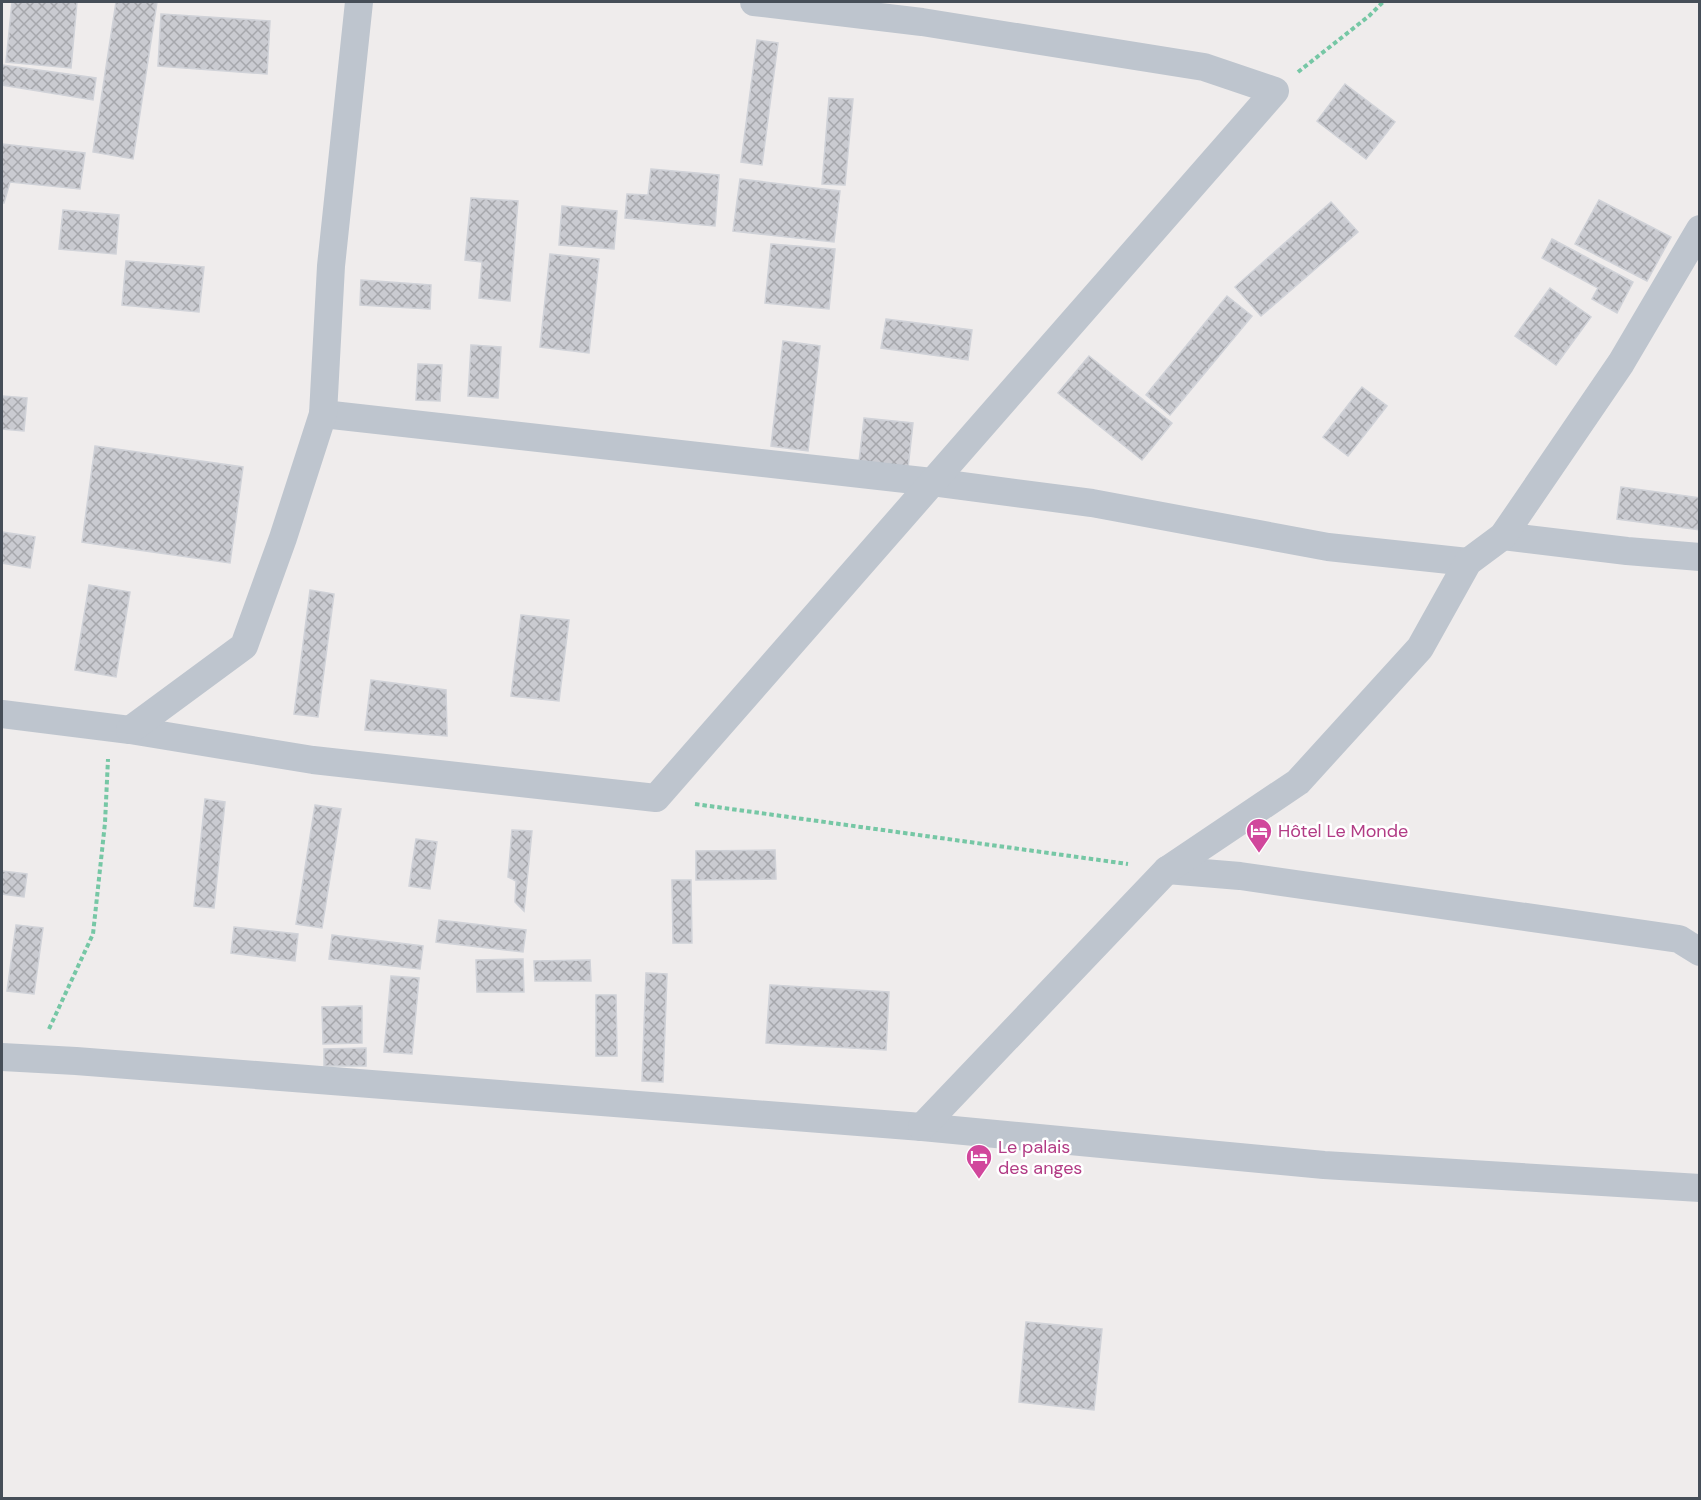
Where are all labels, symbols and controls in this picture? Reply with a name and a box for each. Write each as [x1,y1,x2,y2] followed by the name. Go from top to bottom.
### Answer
[1244,816,1274,854] hotel icon: Hôtel Le Monde
[1278,819,1408,843] place label: Hôtel Le Monde
[998,1135,1082,1180] place label: Le palais des anges
[964,1142,994,1180] hotel icon: Le palais des anges

